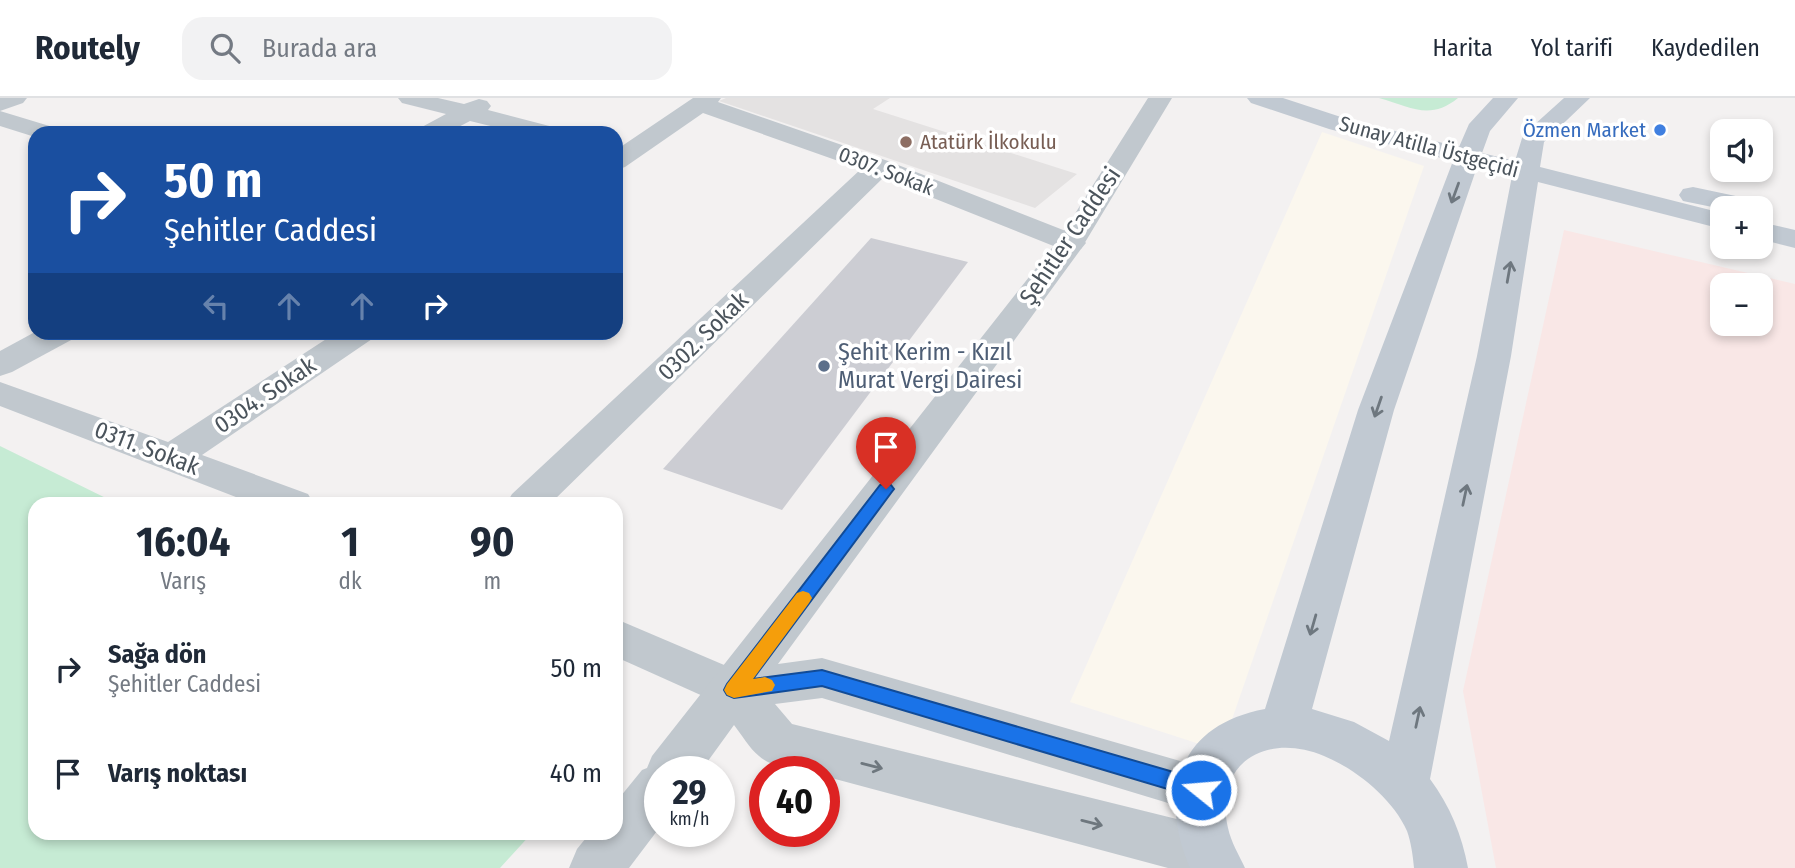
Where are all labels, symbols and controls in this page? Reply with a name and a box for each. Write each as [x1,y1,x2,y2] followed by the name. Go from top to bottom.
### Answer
[182,17,672,80] search box
[35,28,140,68] text: Routely
[206,29,244,67] icon: search
[262,33,377,64] text: Burada ara
[1433,34,1493,62] text: Harita
[1531,34,1613,62] text: Yol tarifi
[1651,34,1760,62] text: Kaydedilen
[1336,111,1522,183] street label: Sunay Atilla Üstgeçidi
[1523,117,1646,143] place label: Özmen Market
[1710,119,1773,336] map controls
[1710,119,1773,182] button: sound
[1652,122,1668,138] marker: Özmen Market
[920,129,1057,155] place label: Atatürk İlkokulu
[898,134,914,150] marker: Atatürk İlkokulu
[835,141,937,201] street label: 0307. Sokak
[164,151,262,210] text: 50 m
[49,154,140,245] icon: right
[1014,162,1126,310] street label: Şehitler Caddesi
[1447,181,1460,203] one-way arrow
[1710,196,1773,259] button: +
[164,211,377,249] text: Şehitler Caddesi
[1503,261,1516,283] one-way arrow
[1710,273,1773,336] button: −
[652,285,755,386] street label: 0302. Sokak
[197,287,235,325] icon: left
[270,287,308,325] icon: ahead
[343,287,381,325] icon: ahead
[416,287,454,325] icon: right
[838,338,1022,394] place label: Şehit Kerim - Kızıl Murat Vergi Dairesi
[209,350,322,439] street label: 0304. Sokak
[816,358,832,374] marker: Şehit Kerim - Kızıl Murat Vergi Dairesi
[1371,395,1383,417] one-way arrow
[91,415,204,481] street label: 0311. Sokak
[856,417,916,489] pin
[867,428,905,466] icon: arrive
[1458,484,1472,507] one-way arrow
[136,517,230,567] text: 16:04
[341,517,359,567] text: 1
[470,517,515,567] text: 90
[160,567,206,595] text: Varış
[339,567,362,595] text: dk
[483,567,501,595] text: m
[1305,614,1318,636] one-way arrow
[108,639,207,670] text: Sağa dön
[49,650,87,688] icon: right
[550,653,602,684] text: 50 m
[108,670,261,698] text: Şehitler Caddesi
[1412,706,1426,729] one-way arrow
[1164,753,1238,827] position arrow
[49,755,87,793] icon: arrive
[749,756,840,847] speed limit sign: 40
[108,758,247,789] text: Varış noktası
[550,758,602,789] text: 40 m
[860,760,883,773] one-way arrow
[672,771,707,813] text: 29
[669,808,710,830] text: km/h
[1081,817,1103,830] one-way arrow

